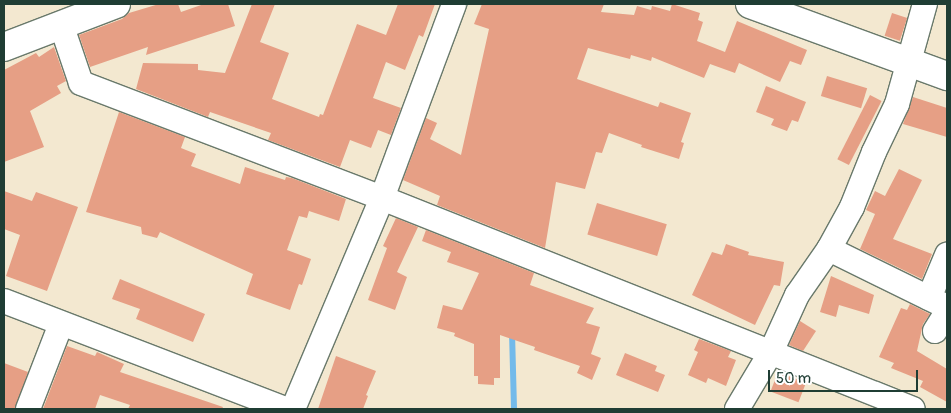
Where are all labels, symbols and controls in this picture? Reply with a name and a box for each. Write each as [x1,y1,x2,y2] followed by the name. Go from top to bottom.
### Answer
[771,360,921,392] scale bar
[776,369,811,388] text: 50 m

